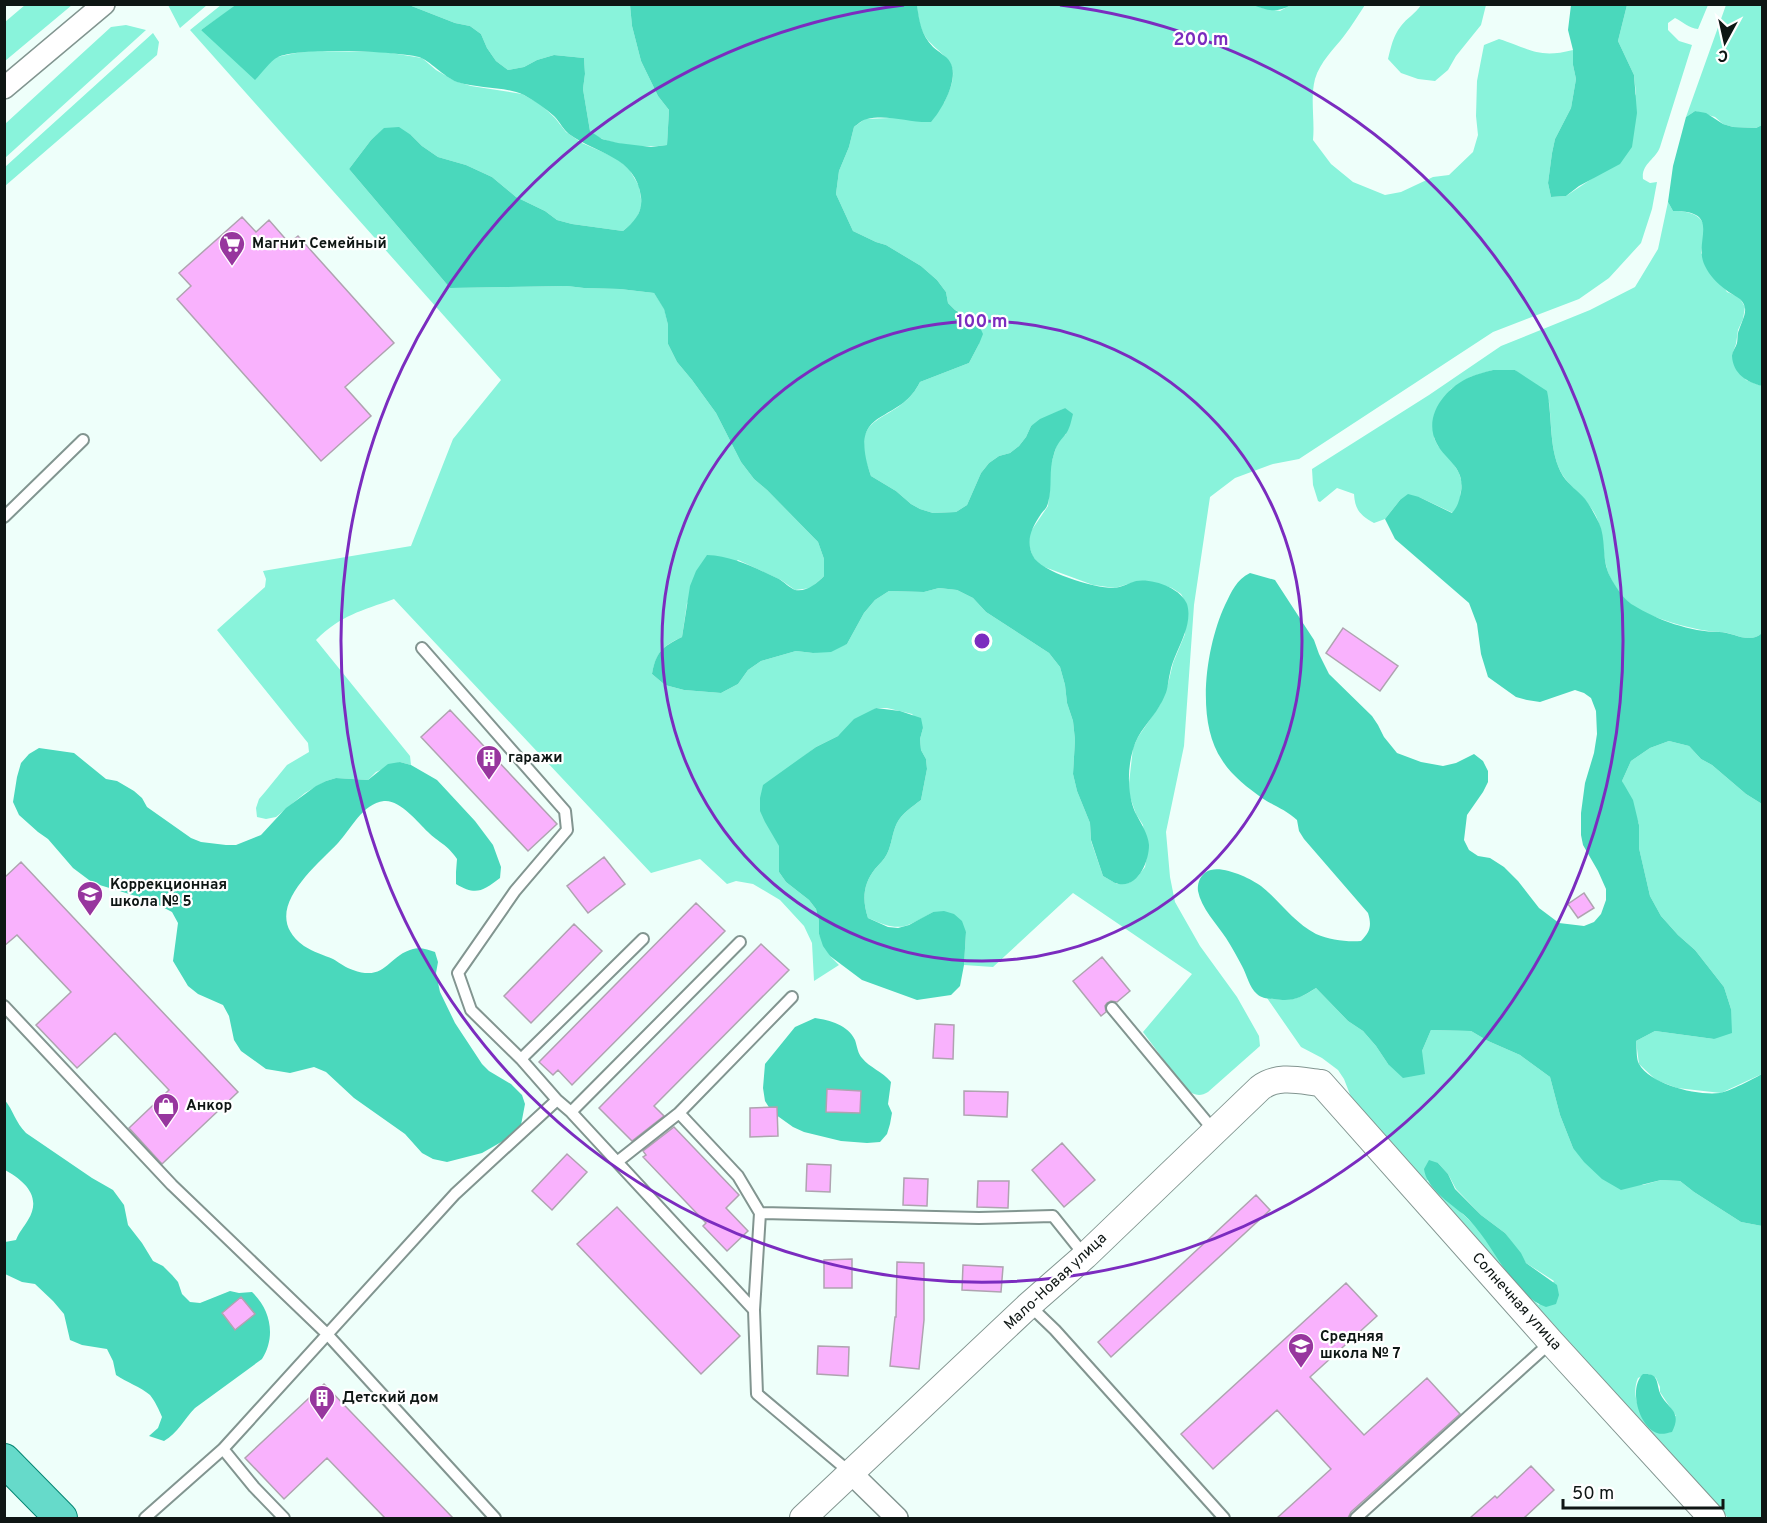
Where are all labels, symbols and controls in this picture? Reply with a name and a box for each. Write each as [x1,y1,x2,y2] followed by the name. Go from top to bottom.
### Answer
[1695,12,1755,72] north arrow
[1173,29,1229,52] text: 200 m
[1717,44,1730,65] text: С
[217,229,247,267] supermarket icon: Магнит Семейный
[252,235,387,254] place label: Магнит Семейный
[956,311,1008,334] text: 100 m
[972,631,992,651] centre of rings
[474,743,504,781] building icon: гаражи
[508,749,563,768] place label: гаражи
[110,876,227,912] place label: Коррекционная школа № 5
[75,879,105,917] school or university icon: Коррекционная школа № 5
[151,1091,181,1129] shop icon: Анкор
[186,1097,232,1116] place label: Анкор
[1001,1229,1111,1335] street label: Мало-Новая улица
[1467,1249,1565,1355] street label: Солнечная улица
[1320,1328,1401,1364] place label: Средняя школа № 7
[1286,1331,1316,1369] school or university icon: Средняя школа № 7
[307,1383,337,1421] building icon: Детский дом
[342,1389,439,1408] place label: Детский дом
[1563,1472,1724,1510] scale bar
[1572,1483,1614,1506] text: 50 m

